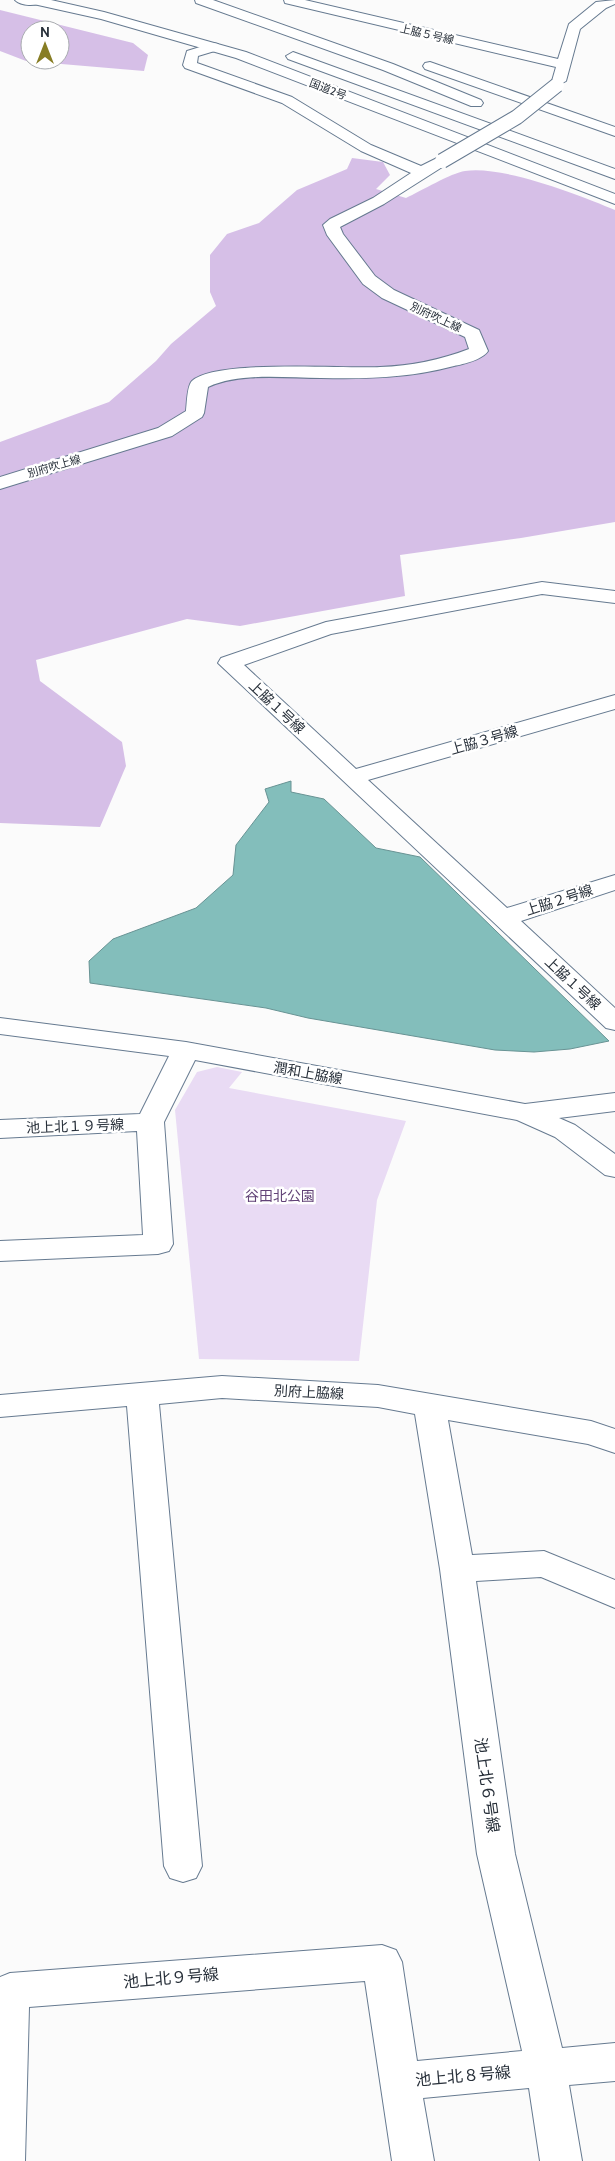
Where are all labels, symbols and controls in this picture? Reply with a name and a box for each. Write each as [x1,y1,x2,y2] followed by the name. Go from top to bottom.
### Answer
[20,20,70,70] north arrow
[399,21,455,47] street label: 上脇５号線
[40,23,50,41] text: N
[307,76,349,102] street label: 国道2号
[408,299,464,335] street label: 別府吹上線
[26,452,82,480] street label: 別府吹上線
[245,677,309,737] street label: 上脇１号線
[448,722,520,758] street label: 上脇３号線
[523,881,595,919] street label: 上脇２号線
[541,953,605,1013] street label: 上脇１号線
[272,1058,344,1088] street label: 潤和上脇線
[26,1115,124,1137] street label: 池上北１９号線
[245,1187,315,1205] park label: 谷田北公園
[274,1381,344,1403] street label: 別府上脇線
[471,1736,503,1834] street label: 池上北６号線
[122,1964,220,1992] street label: 池上北９号線
[414,2062,512,2090] street label: 池上北８号線

